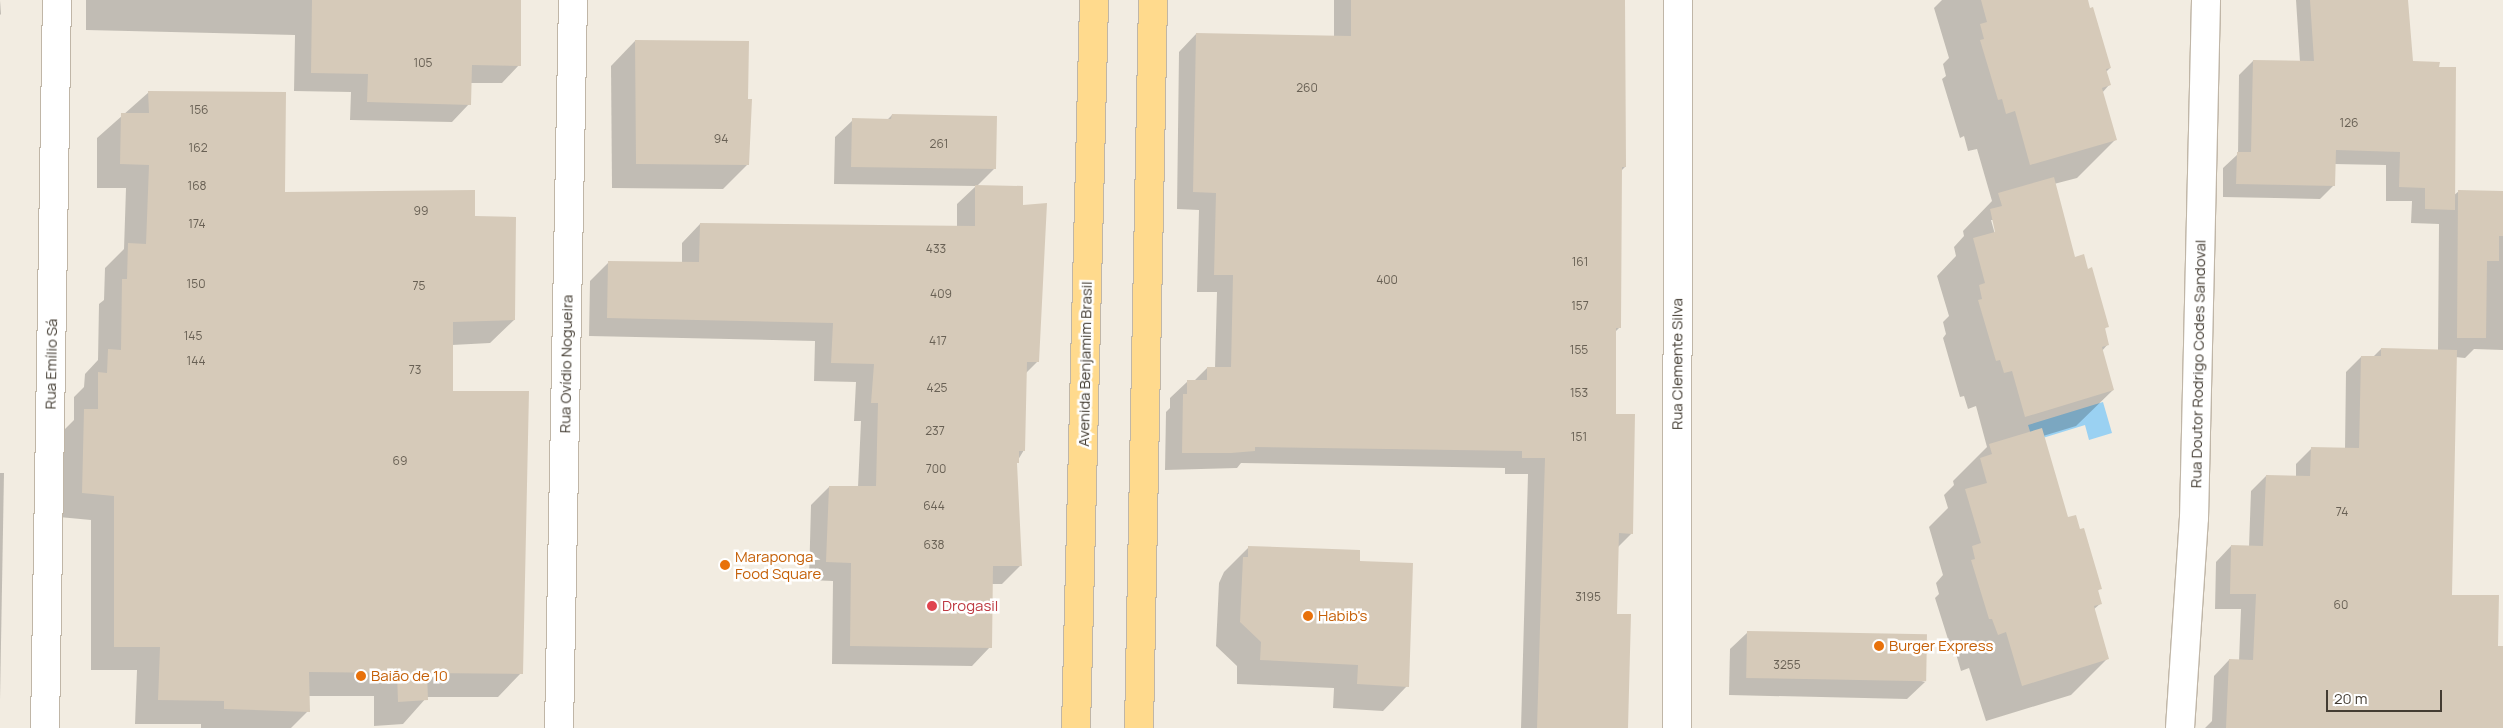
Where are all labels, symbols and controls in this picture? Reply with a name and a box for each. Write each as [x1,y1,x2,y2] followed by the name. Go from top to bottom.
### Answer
[414,56,432,70] house number: 105
[1296,81,1318,95] house number: 260
[189,103,209,117] house number: 156
[2340,116,2358,130] house number: 126
[714,132,728,146] house number: 94
[930,137,948,151] house number: 261
[189,141,207,155] house number: 162
[187,179,207,193] house number: 168
[414,204,428,218] house number: 99
[188,217,206,231] house number: 174
[2187,240,2209,488] street label: Rua Doutor Rodrigo Codes Sandoval
[926,242,946,256] house number: 433
[1572,255,1588,269] house number: 161
[1376,273,1398,287] house number: 400
[187,277,205,291] house number: 150
[413,279,425,293] house number: 75
[1075,281,1095,447] street label: Avenida Benjamim Brasil
[930,287,952,301] house number: 409
[556,295,576,433] street label: Rua Ovídio Nogueira
[1668,298,1686,430] street label: Rua Clemente Silva
[1571,299,1589,313] house number: 157
[41,318,61,410] street label: Rua Emílio Sá
[184,329,202,343] house number: 145
[929,334,947,348] house number: 417
[1570,343,1588,357] house number: 155
[187,354,205,368] house number: 144
[409,363,421,377] house number: 73
[927,381,947,395] house number: 425
[1570,386,1588,400] house number: 153
[925,424,945,438] house number: 237
[1571,430,1587,444] house number: 151
[393,454,407,468] house number: 69
[926,462,946,476] house number: 700
[923,499,945,513] house number: 644
[2336,505,2348,519] house number: 74
[923,538,945,552] house number: 638
[735,547,821,582] place label: Maraponga Food Square
[719,559,731,571] marker: Maraponga Food Square
[1575,590,1601,604] house number: 3195
[942,597,998,615] place label: Drogasil
[2334,598,2348,612] house number: 60
[926,600,938,612] marker: Drogasil
[1318,607,1367,625] place label: Habib's
[1302,610,1314,622] marker: Habib's
[1889,637,1993,655] place label: Burger Express
[1873,640,1885,652] marker: Burger Express
[1773,658,1801,672] house number: 3255
[371,667,448,685] place label: Baião de 10
[355,670,367,682] marker: Baião de 10
[2328,680,2444,712] scale bar
[2334,688,2367,709] text: 20 m

